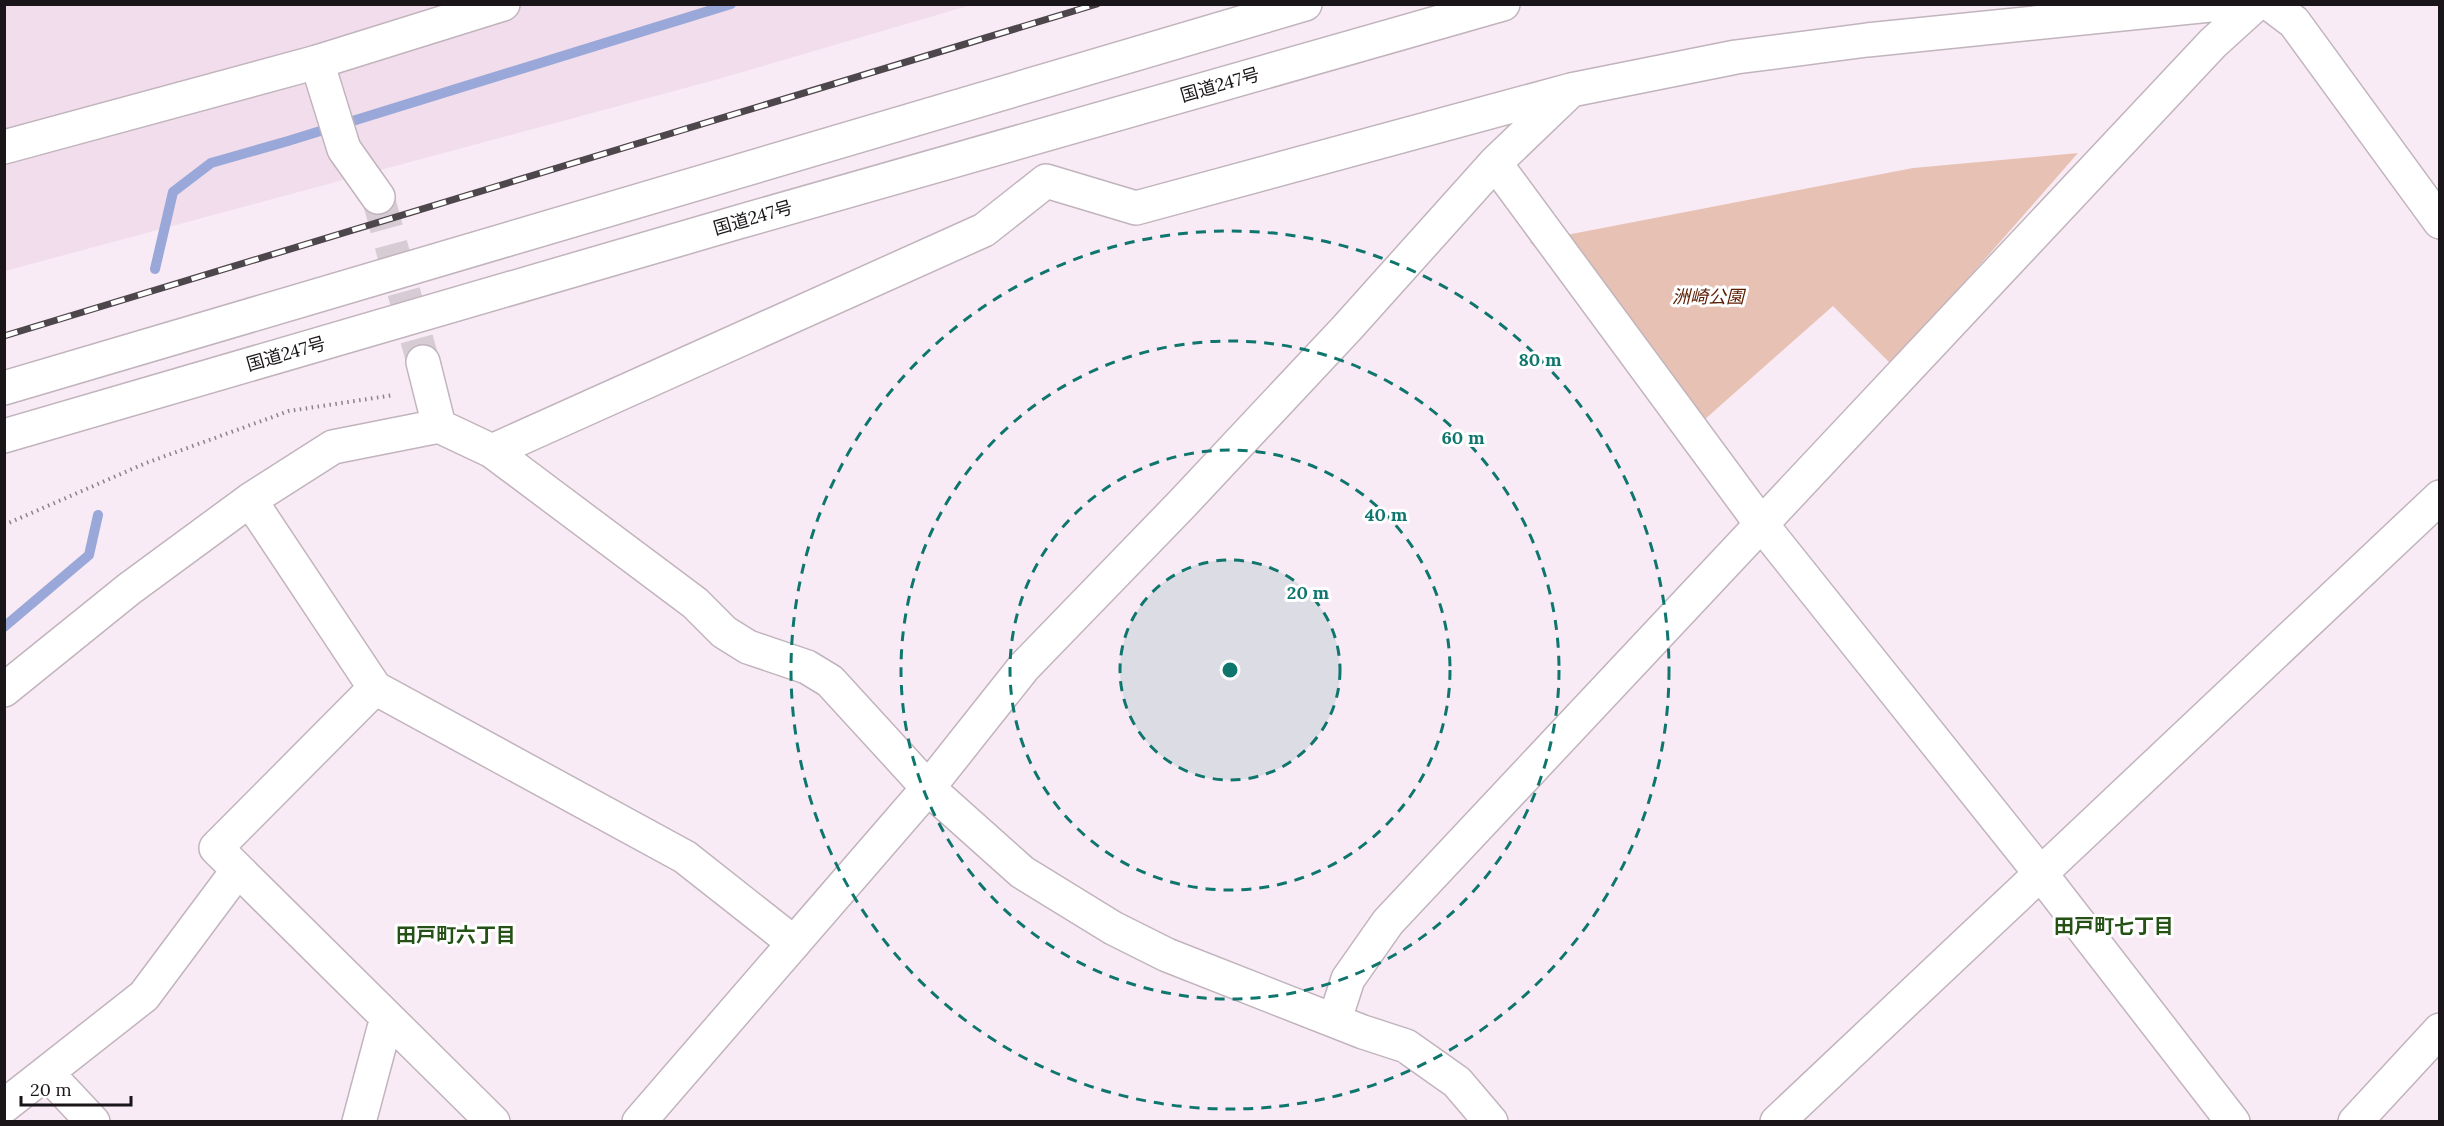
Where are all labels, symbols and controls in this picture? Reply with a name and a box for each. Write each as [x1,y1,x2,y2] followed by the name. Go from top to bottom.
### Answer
[1178,62,1262,107] street label: 国道247号
[711,195,795,240] street label: 国道247号
[1672,285,1747,308] park label: 洲崎公園
[244,331,328,376] street label: 国道247号
[1518,348,1562,371] text: 80 m
[1441,426,1485,449] text: 60 m
[1365,503,1408,526] text: 40 m
[1287,581,1330,604] text: 20 m
[1220,660,1240,680] centre of rings
[2054,913,2174,938] district label: 田戸町七丁目
[396,922,516,947] district label: 田戸町六丁目
[21,1069,130,1107] scale bar
[30,1078,72,1101] text: 20 m

